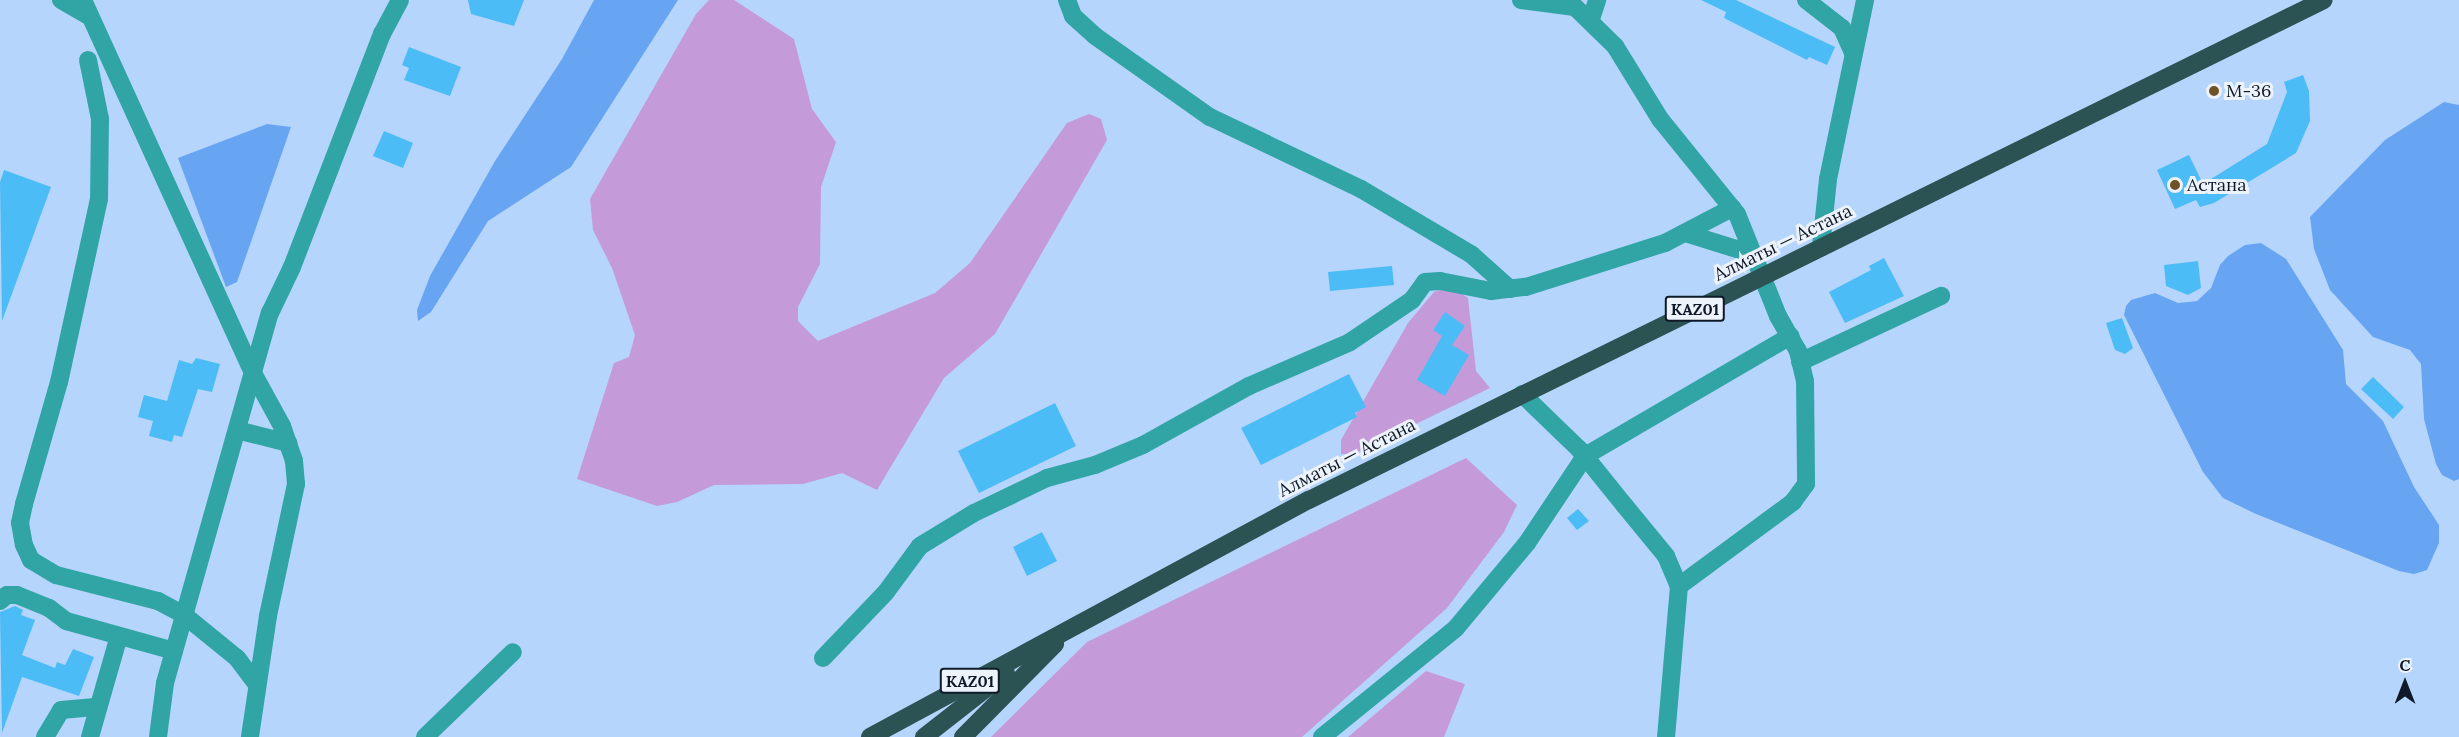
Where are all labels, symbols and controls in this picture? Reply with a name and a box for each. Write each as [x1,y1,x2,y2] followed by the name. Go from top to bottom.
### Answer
[2226,80,2271,102] place label: М-36
[2207,84,2221,98] marker: М-36
[2187,174,2247,196] place label: Астана
[2168,178,2182,192] marker: Астана
[1710,200,1856,286] street label: Алматы — Астана
[1664,296,1726,322] road number: KАZ01
[1275,414,1419,502] street label: Алматы — Астана
[2375,653,2435,713] north arrow
[2399,655,2411,675] text: С
[938,668,1002,694] road number: KАZ01

